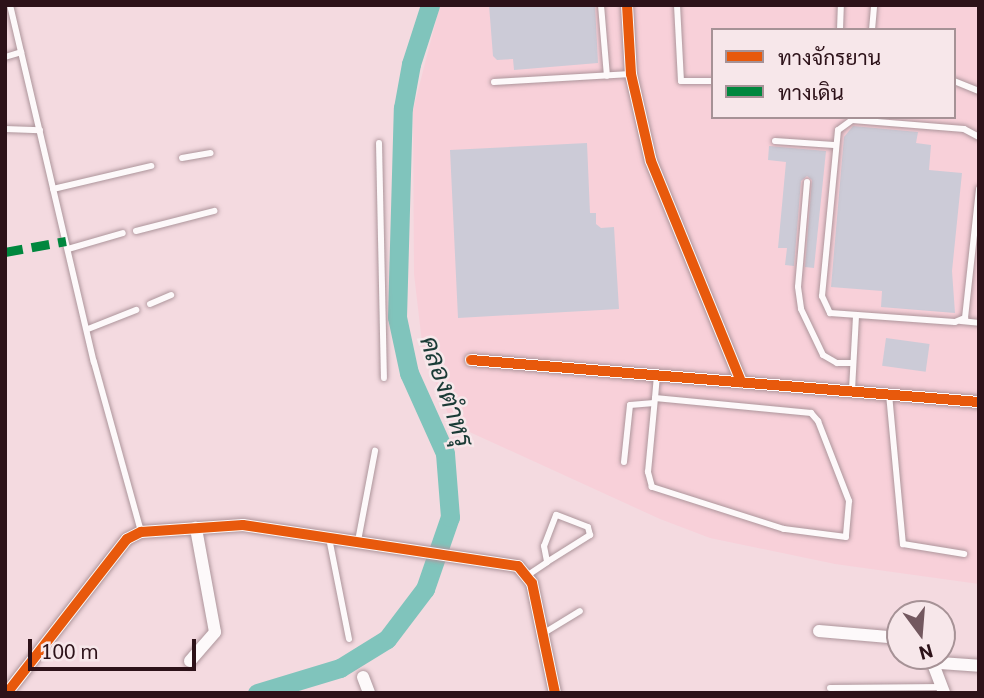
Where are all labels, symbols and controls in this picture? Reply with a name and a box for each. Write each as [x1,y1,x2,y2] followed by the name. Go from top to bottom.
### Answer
[711,28,956,119] legend
[778,43,881,70] text: ทางจักรยาน
[778,78,844,105] text: ทางเดิน
[414,331,482,451] water label: คลองตำหรุ
[886,600,956,670] north arrow
[32,624,200,668] scale bar
[41,637,98,664] text: 100 m
[917,640,936,667] text: N

